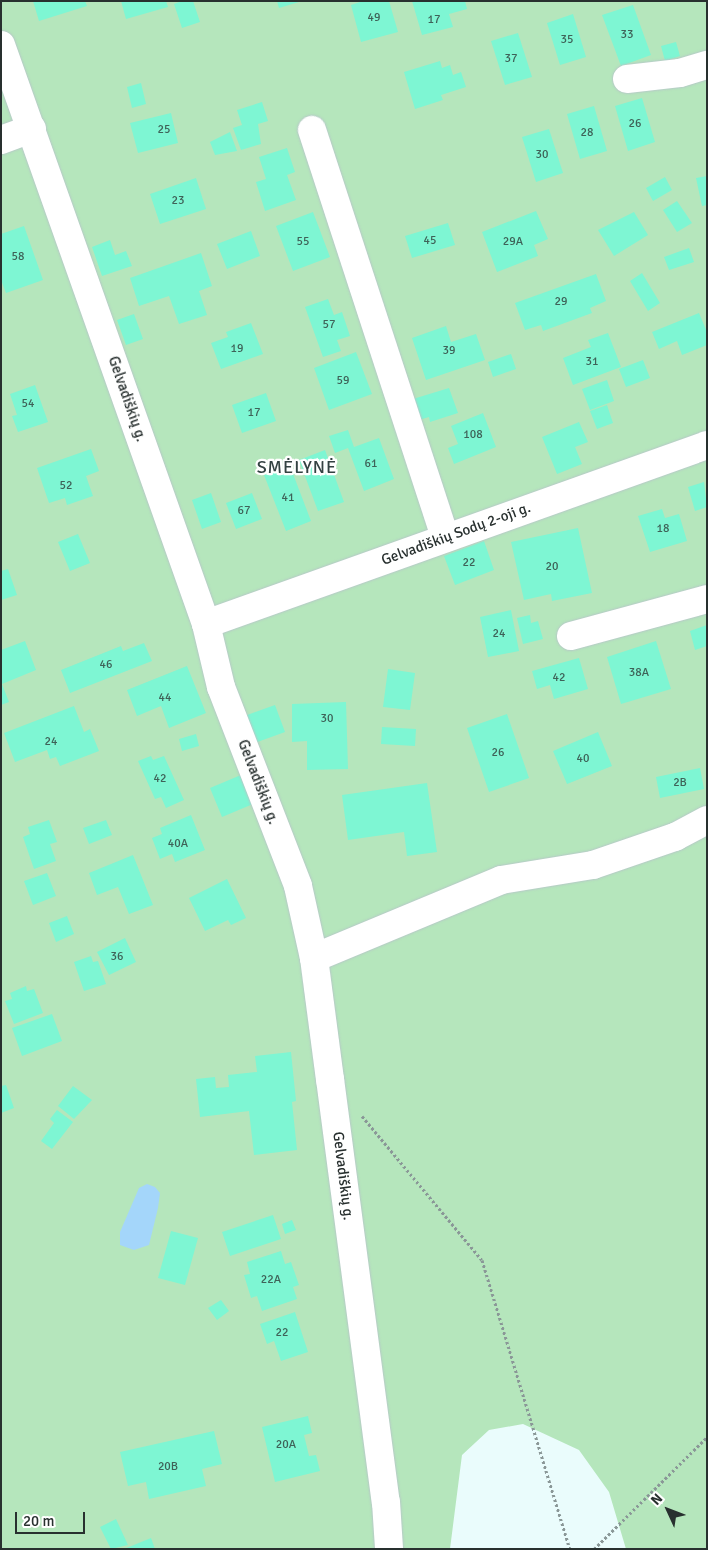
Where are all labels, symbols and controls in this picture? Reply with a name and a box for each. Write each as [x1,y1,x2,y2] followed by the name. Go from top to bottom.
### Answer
[368,11,380,25] house number: 49
[428,13,440,27] house number: 17
[621,28,633,42] house number: 33
[561,33,573,47] house number: 35
[505,52,517,66] house number: 37
[629,117,641,131] house number: 26
[158,123,170,137] house number: 25
[581,126,593,140] house number: 28
[536,148,548,162] house number: 30
[172,194,184,208] house number: 23
[424,234,436,248] house number: 45
[297,235,309,249] house number: 55
[503,235,523,249] house number: 29A
[12,250,24,264] house number: 58
[555,295,567,309] house number: 29
[323,318,335,332] house number: 57
[231,342,243,356] house number: 19
[443,344,455,358] house number: 39
[104,354,150,444] street label: Gelvadiškių g.
[586,355,598,369] house number: 31
[337,374,349,388] house number: 59
[22,397,34,411] house number: 54
[248,406,260,420] house number: 17
[463,428,483,442] house number: 108
[256,456,338,478] district label: SMĖLYNĖ
[365,457,377,471] house number: 61
[60,479,72,493] house number: 52
[282,491,294,505] house number: 41
[379,499,533,569] street label: Gelvadiškių Sodų 2-oji g.
[238,504,250,518] house number: 67
[657,522,669,536] house number: 18
[463,556,475,570] house number: 22
[546,560,558,574] house number: 20
[493,627,505,641] house number: 24
[100,658,112,672] house number: 46
[629,666,649,680] house number: 38A
[553,671,565,685] house number: 42
[159,691,171,705] house number: 44
[321,712,333,726] house number: 30
[45,735,57,749] house number: 24
[234,737,282,827] street label: Gelvadiškių g.
[492,746,504,760] house number: 26
[577,752,589,766] house number: 40
[154,772,166,786] house number: 42
[673,776,687,790] house number: 2B
[168,837,188,851] house number: 40A
[111,950,123,964] house number: 36
[329,1131,357,1221] street label: Gelvadiškių g.
[261,1273,281,1287] house number: 22A
[276,1326,288,1340] house number: 22
[276,1438,296,1452] house number: 20A
[158,1460,178,1474] house number: 20B
[643,1485,693,1535] north arrow
[647,1490,666,1509] text: N
[18,1502,88,1534] scale bar
[23,1512,54,1530] text: 20 m

